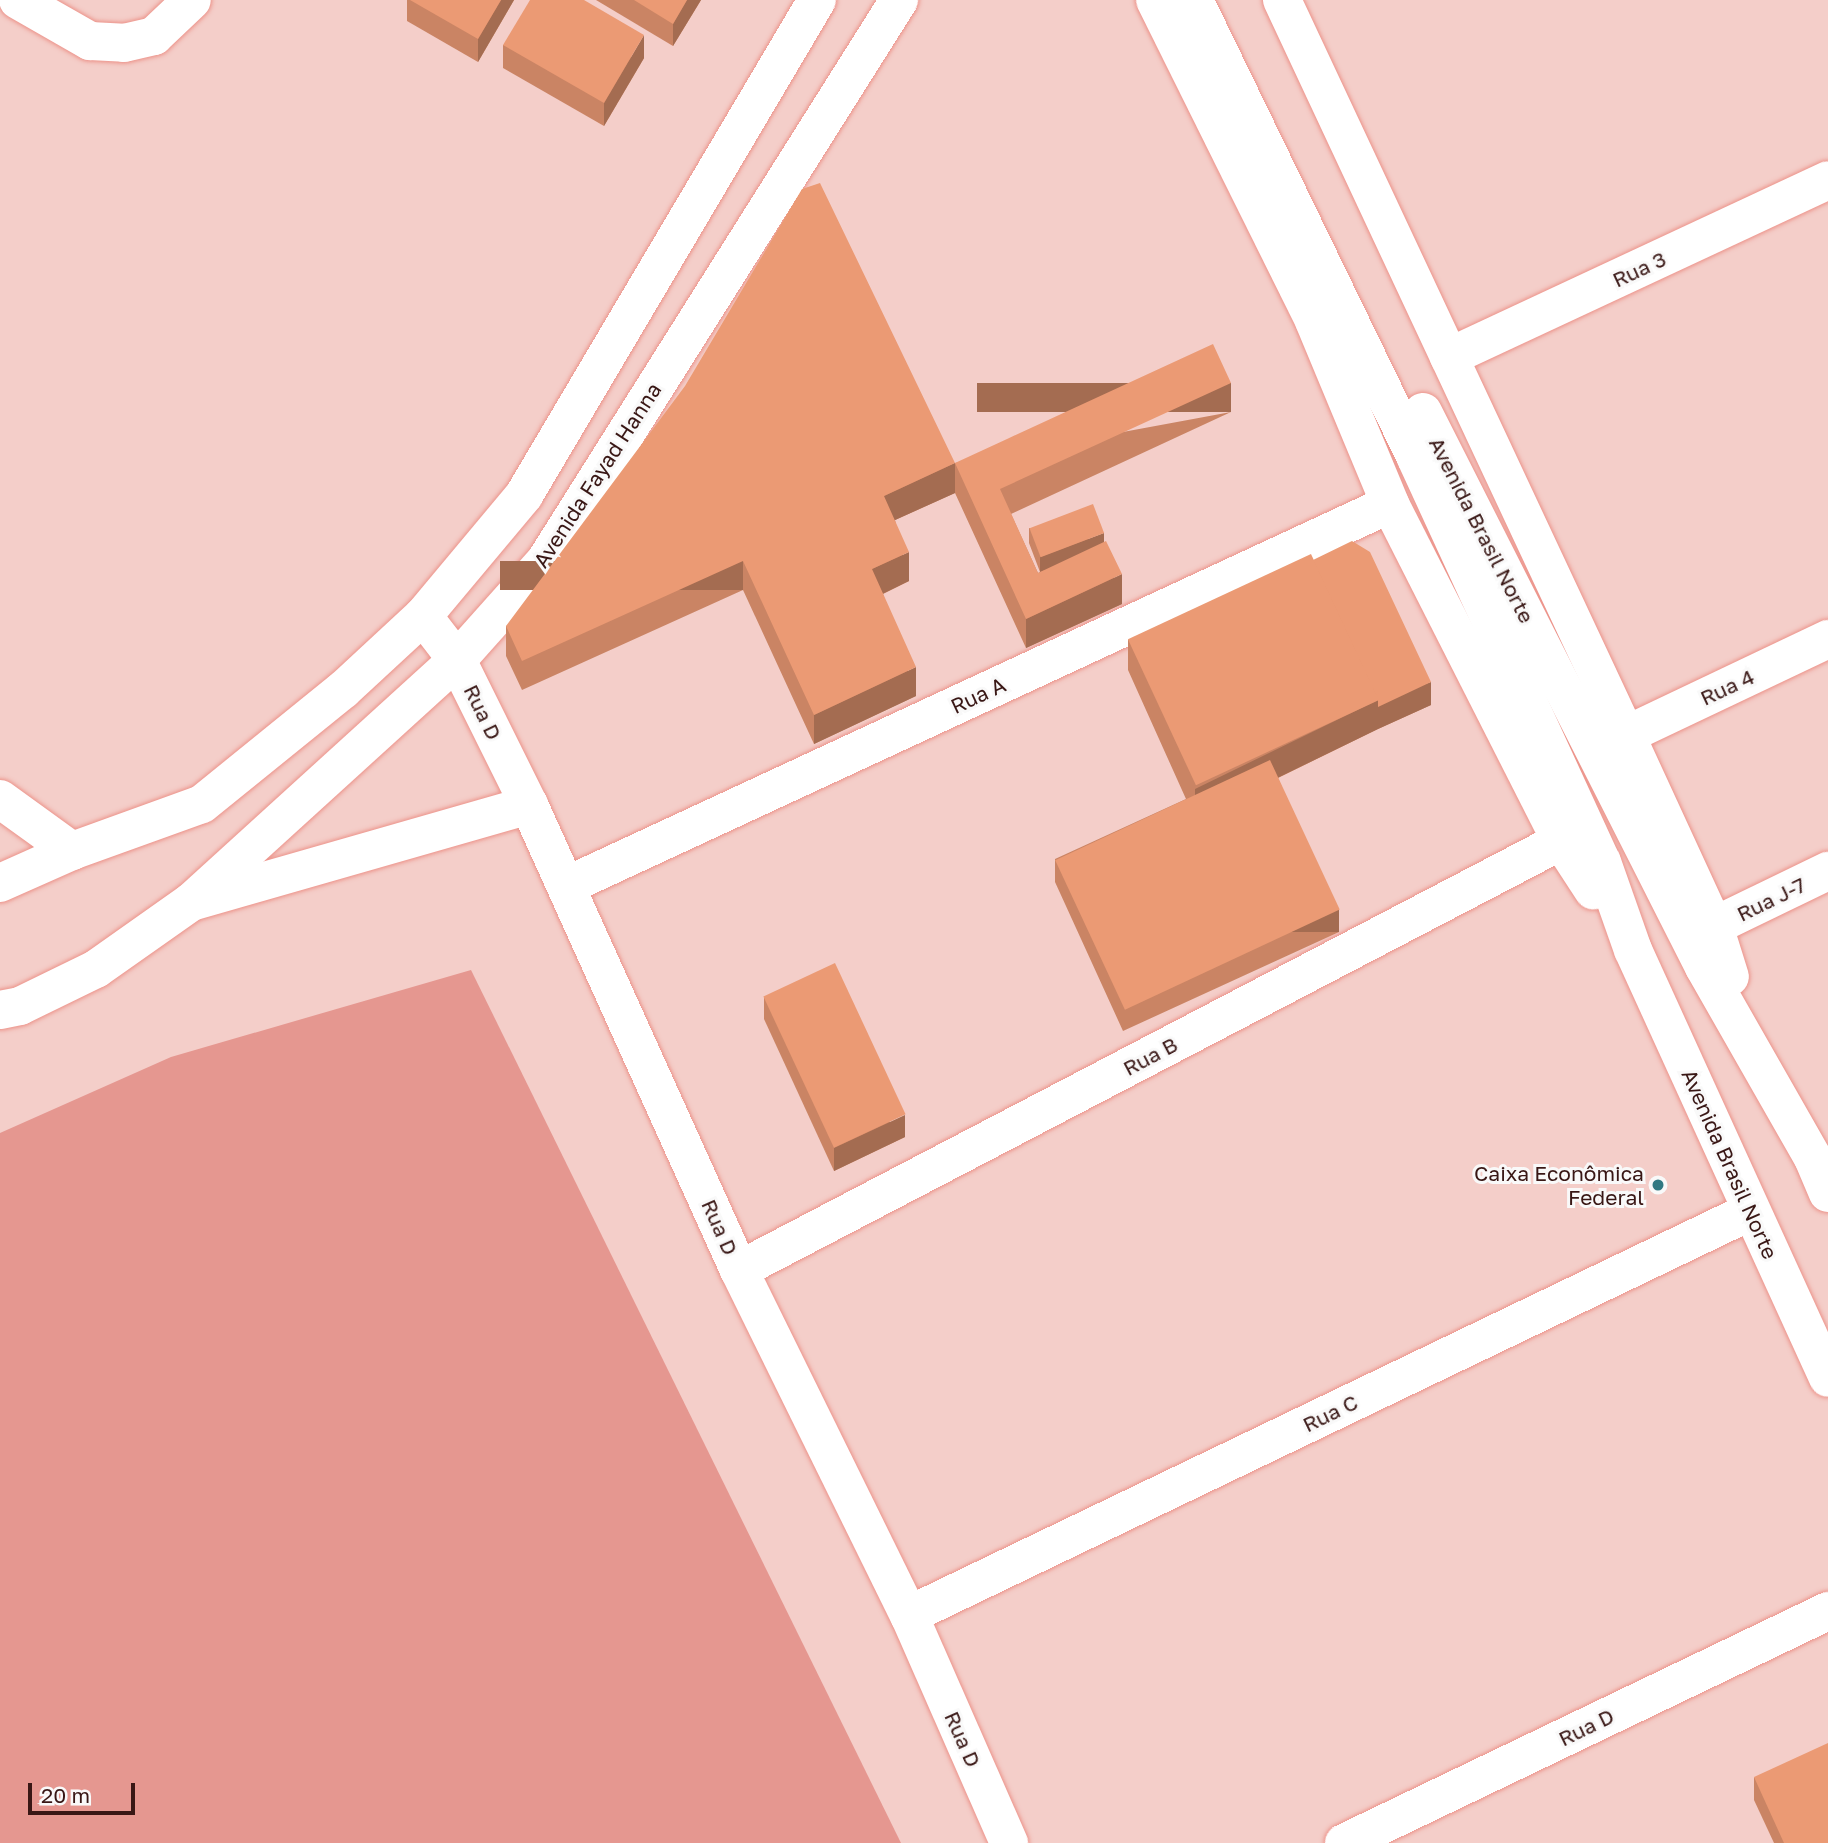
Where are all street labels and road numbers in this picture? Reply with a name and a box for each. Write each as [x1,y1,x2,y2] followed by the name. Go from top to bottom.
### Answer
[1608,246,1670,292] street label: Rua 3
[528,378,666,572] street label: Avenida Fayad Hanna
[1424,433,1540,627] street label: Avenida Brasil Norte
[1696,664,1758,710] street label: Rua 4
[947,671,1009,719] street label: Rua A
[459,680,507,744] street label: Rua D
[1733,872,1809,926] street label: Rua J-7
[1119,1031,1181,1081] street label: Rua B
[1677,1065,1783,1263] street label: Avenida Brasil Norte
[697,1195,743,1259] street label: Rua D
[1298,1389,1362,1437] street label: Rua C
[1554,1703,1618,1751] street label: Rua D
[940,1707,986,1771] street label: Rua D

